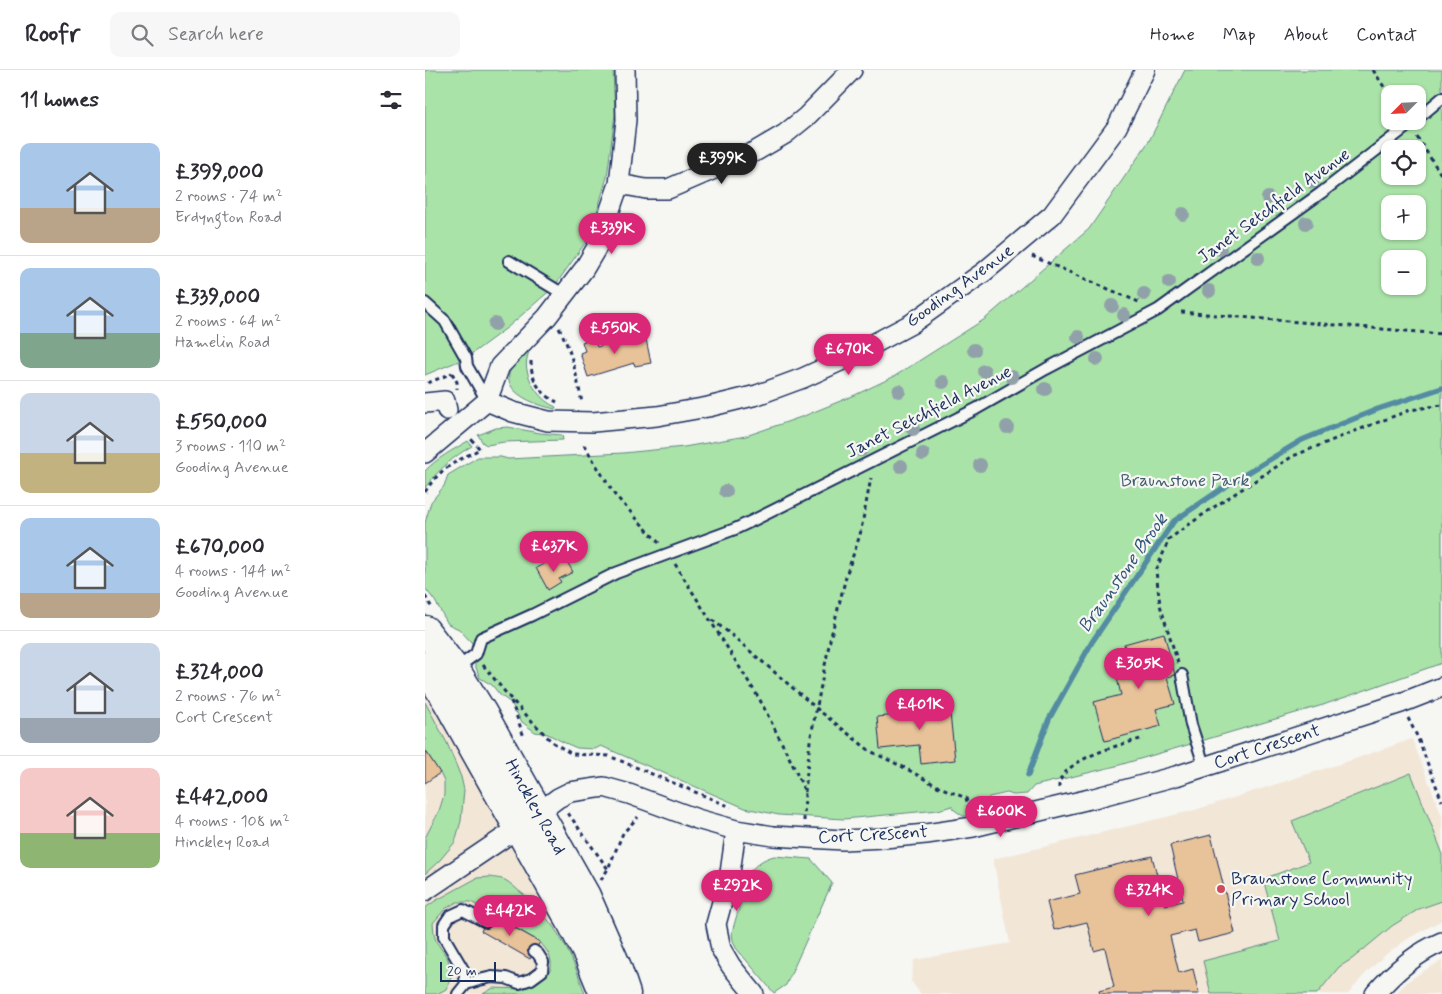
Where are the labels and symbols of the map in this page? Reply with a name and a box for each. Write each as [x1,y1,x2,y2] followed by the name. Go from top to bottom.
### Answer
[1381,85,1426,130] north arrow
[687,142,757,185] pin: £399K
[1193,143,1355,269] street label: Janet Setchfield Avenue
[577,212,647,255] pin: £339K
[901,239,1019,333] street label: Gooding Avenue
[580,312,650,355] pin: £550K
[814,334,884,376] pin: £670K
[842,360,1016,464] street label: Janet Setchfield Avenue
[1120,469,1250,493] park label: Braunstone Park
[1073,507,1174,637] water label: Braunstone Brook
[519,530,589,573] pin: £637K
[1104,648,1174,690] pin: £305K
[885,688,955,731] pin: £401K
[1211,719,1323,775] street label: Cort Crescent
[499,755,571,859] street label: Hinckley Road
[966,796,1036,838] pin: £600K
[817,820,929,850] street label: Cort Crescent
[1231,867,1413,912] place label: Braunstone Community Primary School
[702,870,772,912] pin: £292K
[1114,874,1184,917] pin: £324K
[1215,883,1227,895] marker: Braunstone Community Primary School
[475,894,545,937] pin: £442K
[440,959,496,982] scale bar

